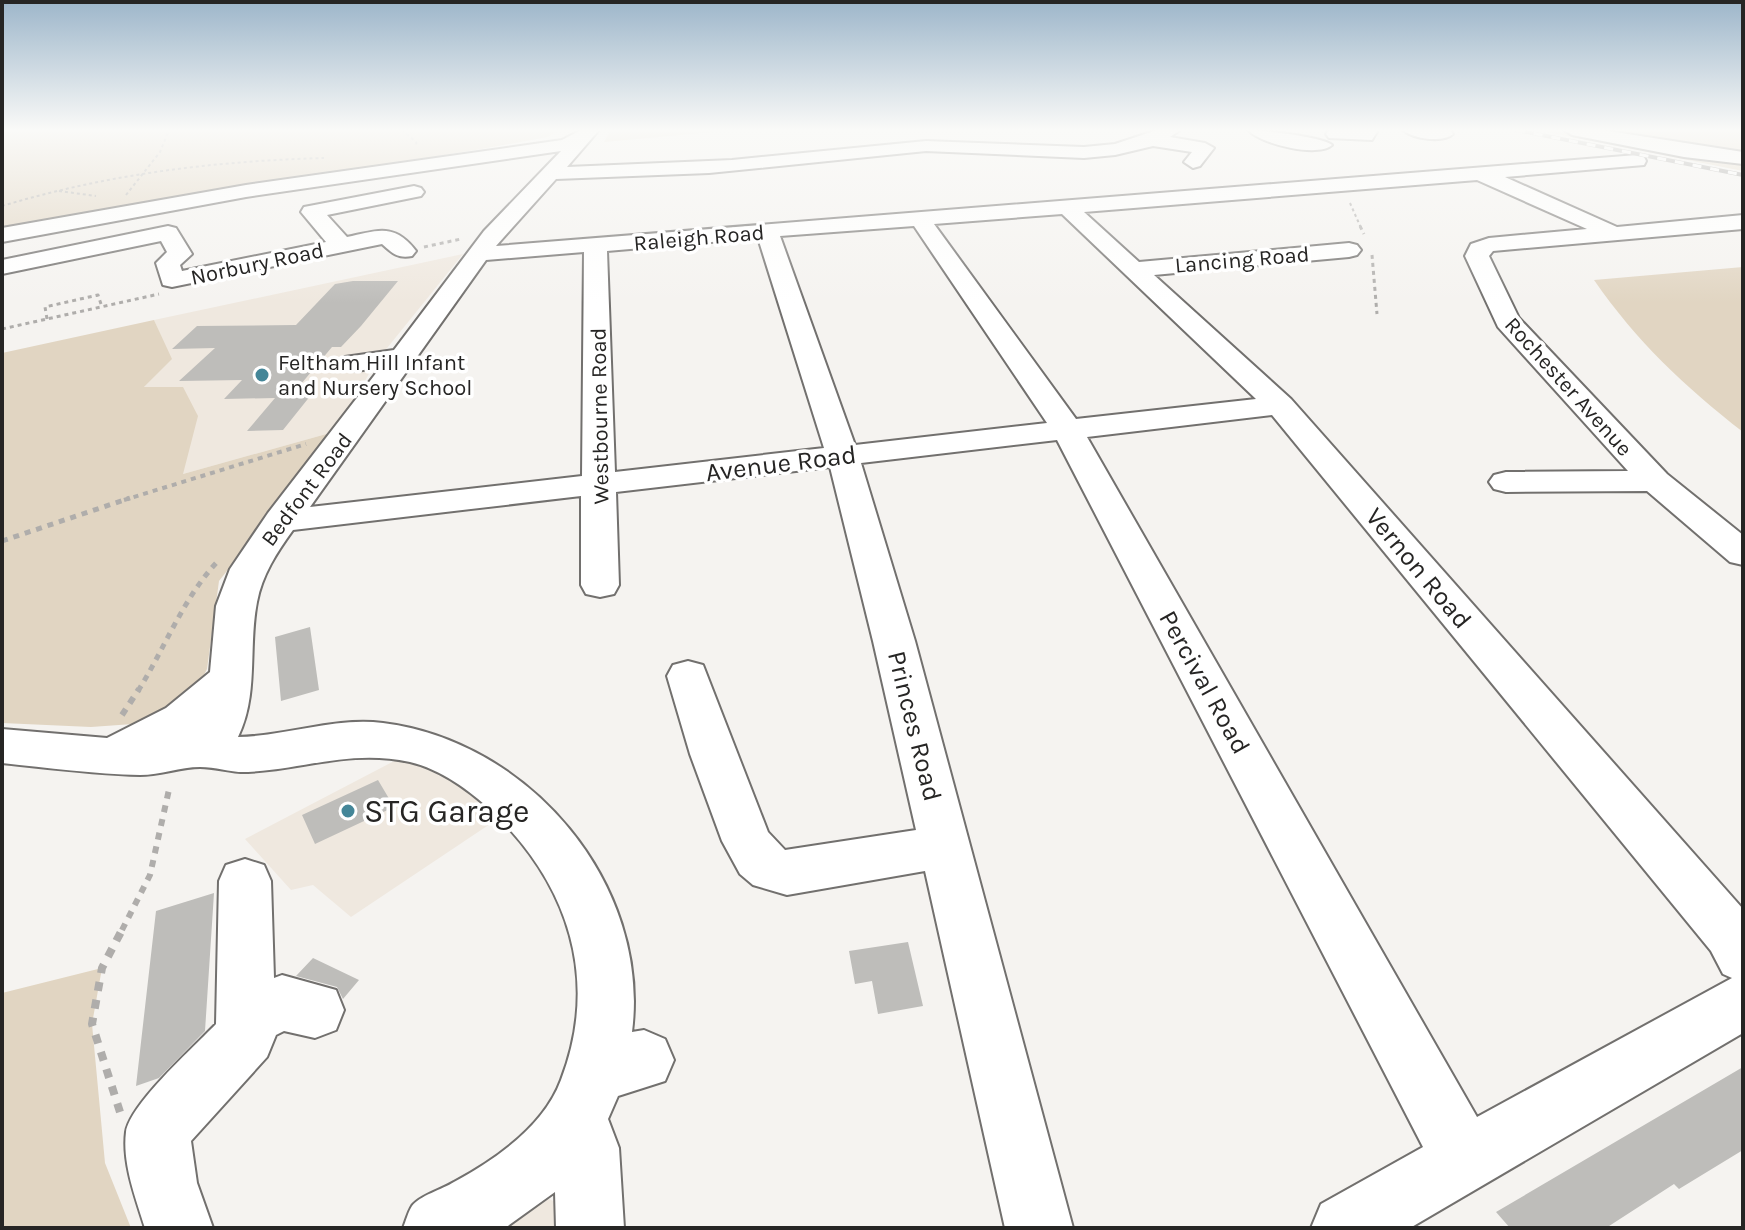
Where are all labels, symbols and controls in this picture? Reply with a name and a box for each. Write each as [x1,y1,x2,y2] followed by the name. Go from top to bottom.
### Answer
[633,219,766,257] street label: Raleigh Road
[188,237,326,291] street label: Norbury Road
[1174,241,1311,279] street label: Lancing Road
[1499,312,1638,462] street label: Rochester Avenue
[585,327,615,505] street label: Westbourne Road
[278,350,472,401] place label: Feltham Hill Infant and Nursery School
[253,366,271,384] marker: Feltham Hill Infant and Nursery School
[256,428,358,551] street label: Bedfont Road
[704,439,858,488] street label: Avenue Road
[1359,502,1478,635] street label: Vernon Road
[1152,605,1257,759] street label: Percival Road
[881,648,948,804] street label: Princes Road
[364,793,529,830] place label: STG Garage
[339,802,357,820] marker: STG Garage

